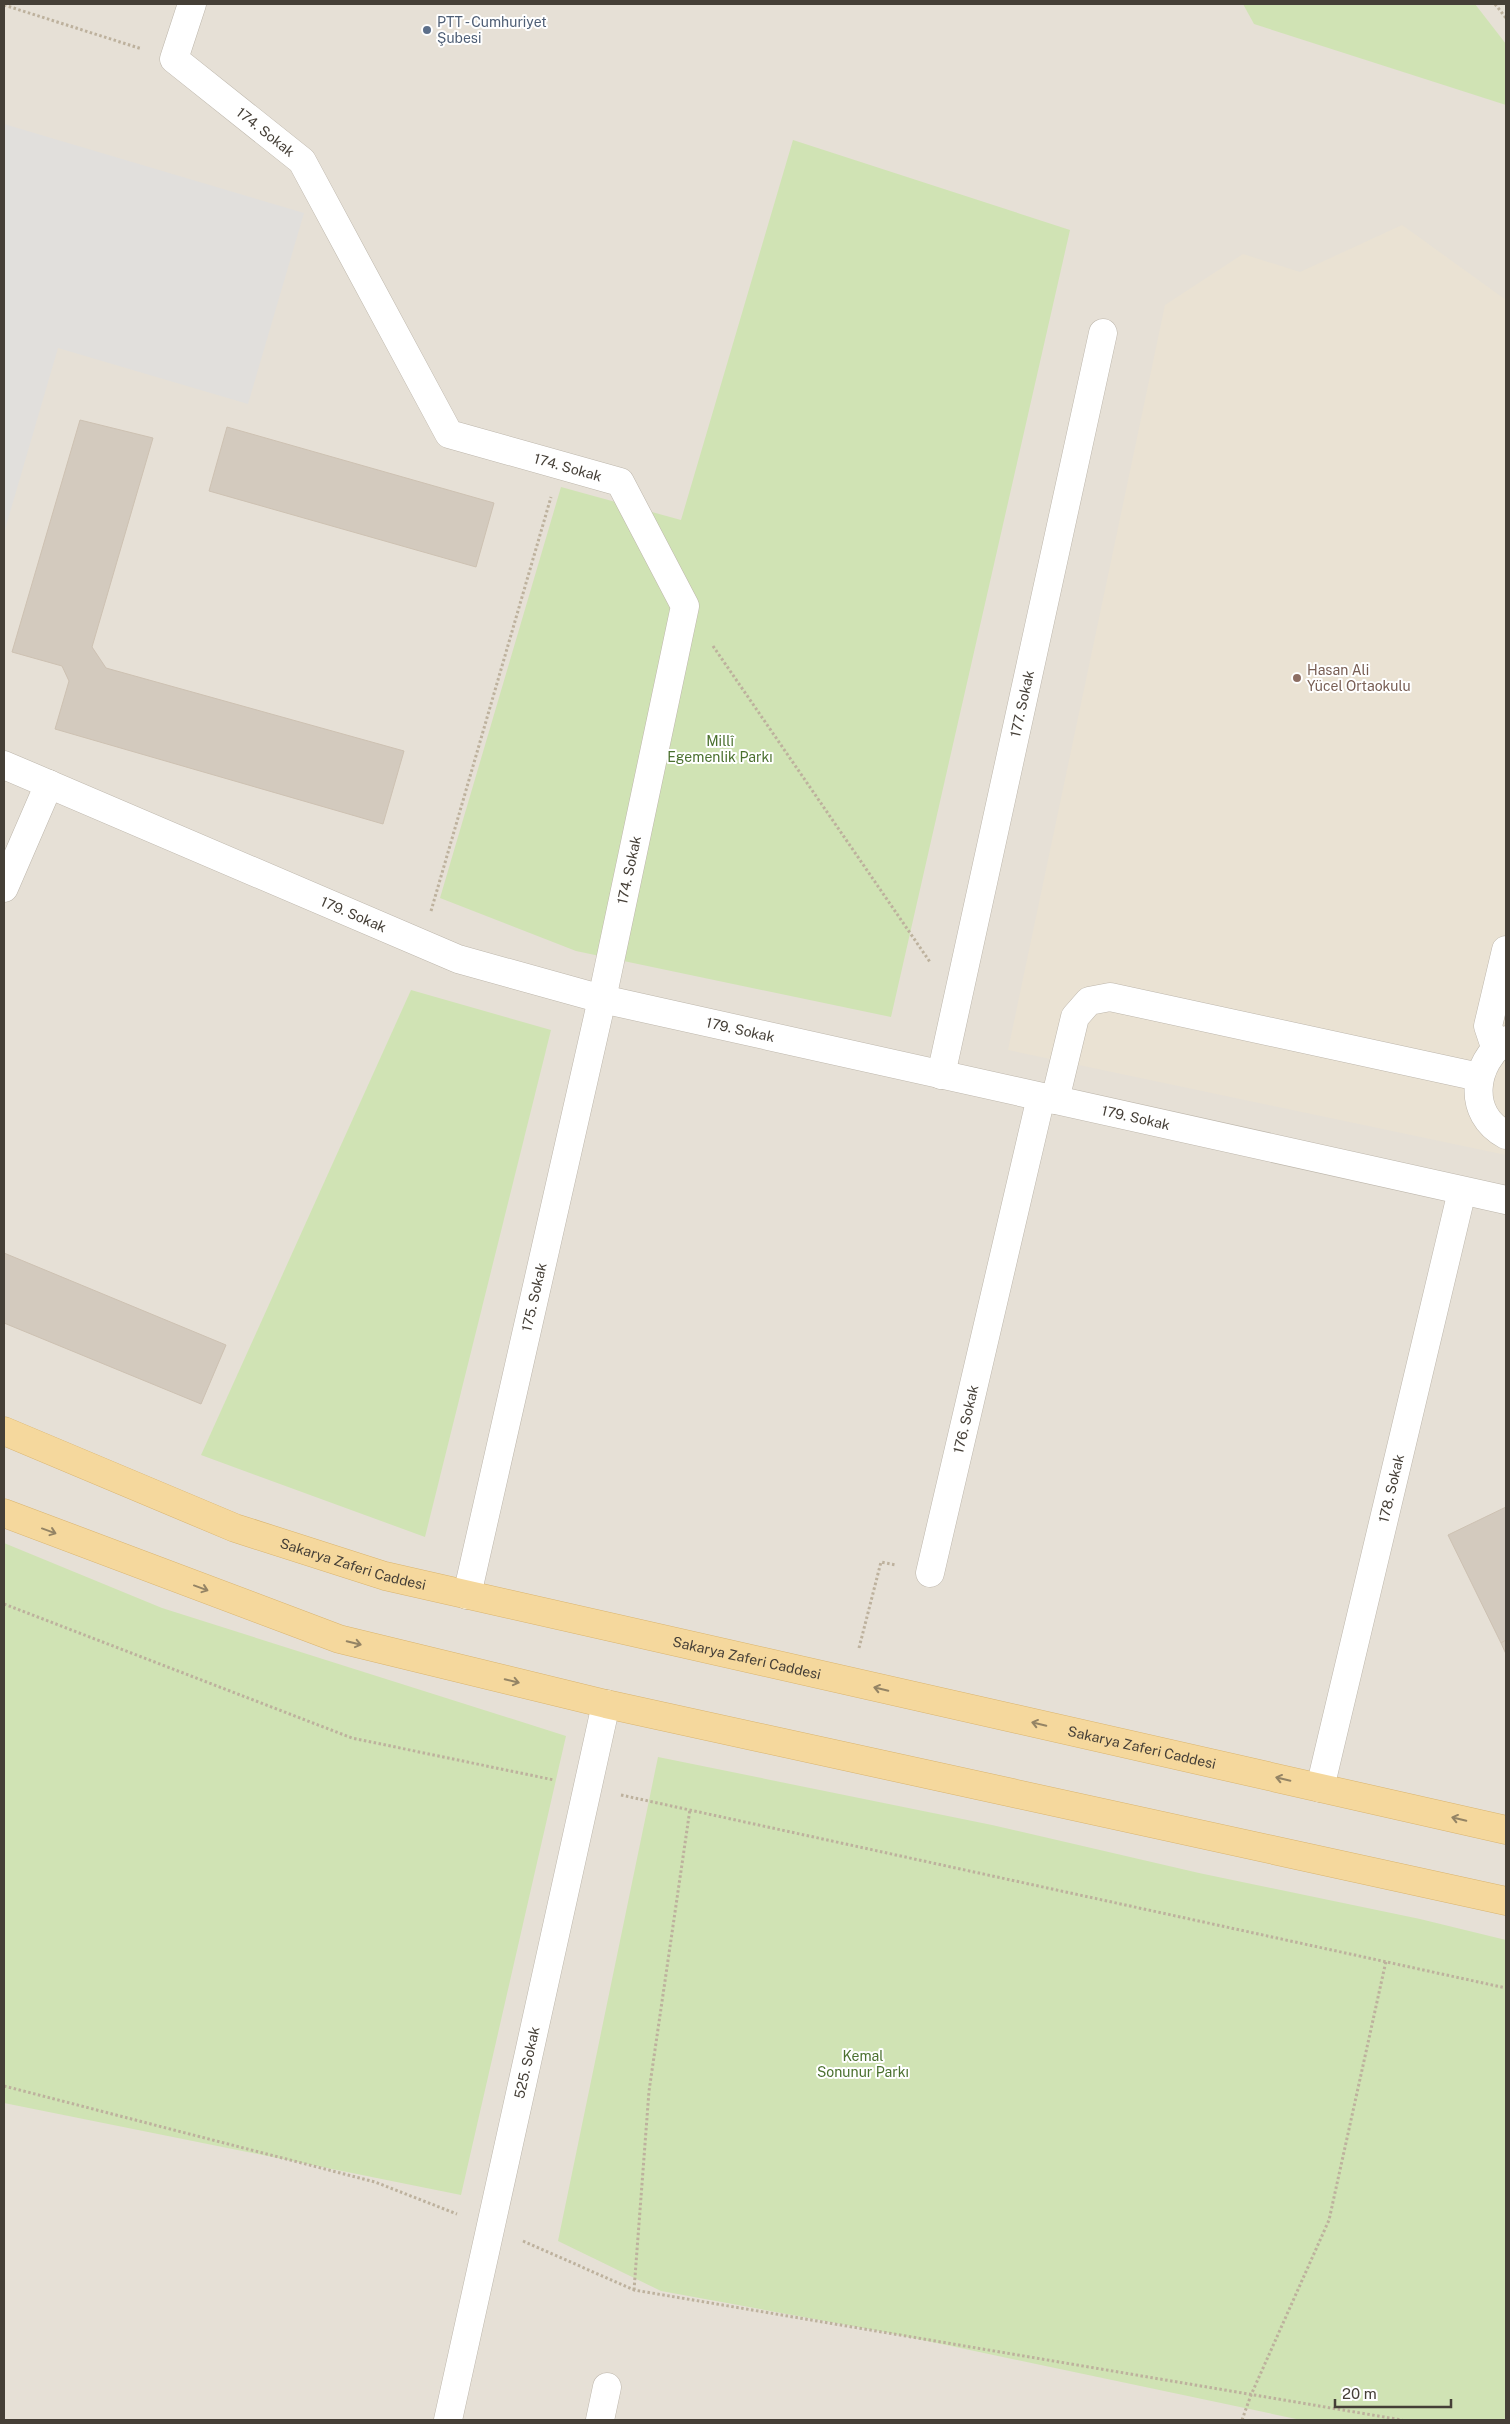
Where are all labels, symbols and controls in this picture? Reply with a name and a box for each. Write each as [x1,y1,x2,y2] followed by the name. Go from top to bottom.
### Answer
[437,14,547,46] place label: PTT - Cumhuriyet Şubesi
[421,24,433,36] marker: PTT - Cumhuriyet Şubesi
[233,104,298,160] street label: 174. Sokak
[532,450,604,484] street label: 174. Sokak
[1307,662,1411,694] place label: Hasan Ali Yücel Ortaokulu
[1007,669,1037,739] street label: 177. Sokak
[1291,672,1303,684] marker: Hasan Ali Yücel Ortaokulu
[667,733,773,765] park label: Millî Egemenlik Parkı
[614,834,644,906] street label: 174. Sokak
[318,893,389,935] street label: 179. Sokak
[705,1014,776,1045] street label: 179. Sokak
[1100,1102,1172,1133] street label: 179. Sokak
[518,1261,550,1333] street label: 175. Sokak
[950,1383,982,1455] street label: 176. Sokak
[1375,1452,1407,1524] street label: 178. Sokak
[41,1527,56,1536] one-way arrow
[278,1535,427,1593] street label: Sakarya Zaferi Caddesi
[193,1584,209,1593] one-way arrow
[671,1633,822,1683] street label: Sakarya Zaferi Caddesi
[346,1639,362,1648] one-way arrow
[504,1677,520,1686] one-way arrow
[873,1683,889,1693] one-way arrow
[1032,1719,1048,1728] one-way arrow
[1066,1723,1217,1772] street label: Sakarya Zaferi Caddesi
[1276,1774,1292,1783] one-way arrow
[1451,1814,1467,1823] one-way arrow
[511,2025,543,2100] street label: 525. Sokak
[817,2048,909,2080] park label: Kemal Sonunur Parkı
[1335,2376,1451,2408] scale bar
[1342,2385,1377,2402] text: 20 m

